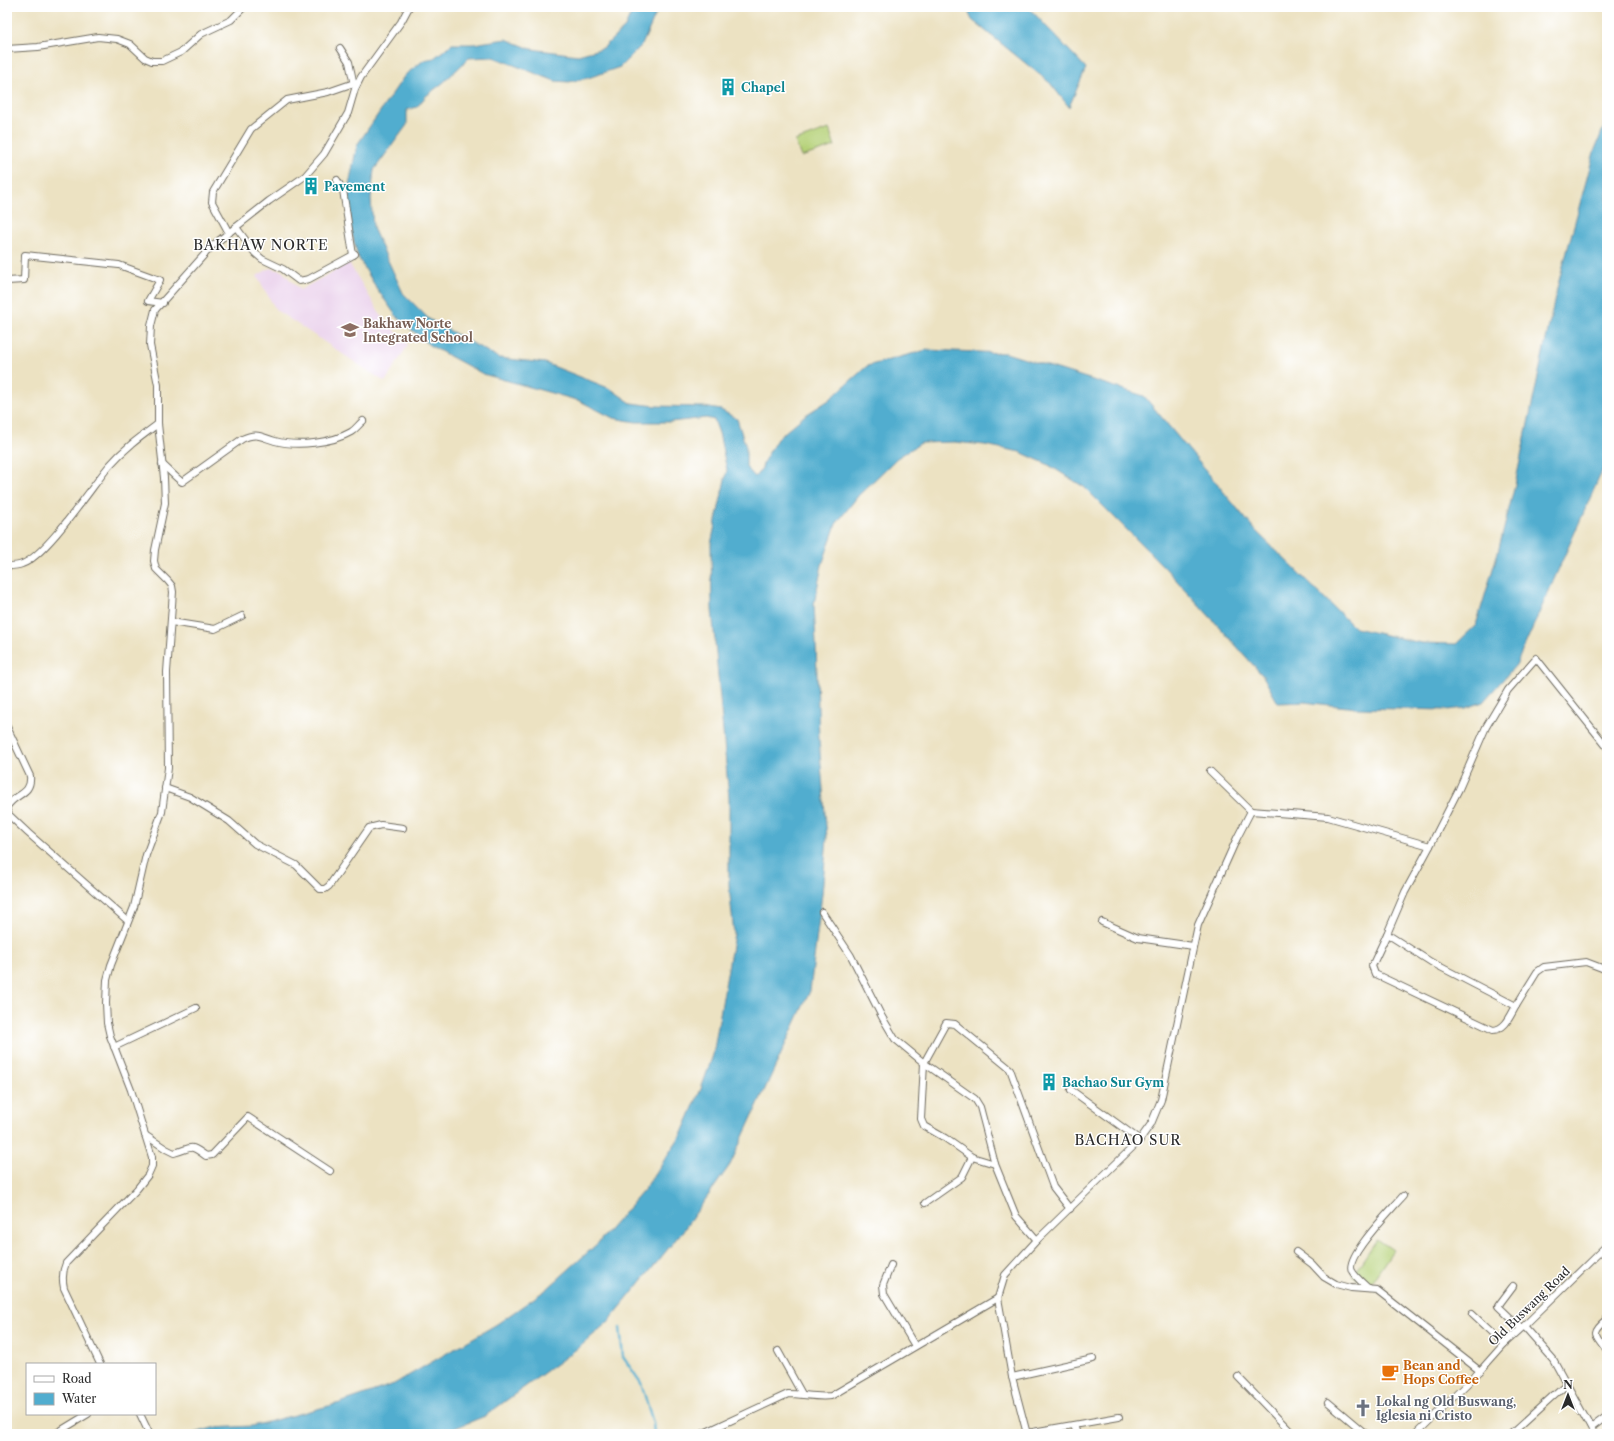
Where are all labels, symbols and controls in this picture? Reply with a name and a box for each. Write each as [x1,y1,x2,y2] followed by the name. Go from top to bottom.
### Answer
[718,77,738,97] building icon: Chapel
[741,80,785,95] place label: Chapel
[301,176,321,196] building icon: Pavement
[324,179,385,194] place label: Pavement
[193,236,329,254] district label: BAKHAW NORTE
[363,316,473,345] place label: Bakhaw Norte Integrated School
[340,320,360,340] school or university icon: Bakhaw Norte Integrated School
[1039,1072,1059,1092] building icon: Bachao Sur Gym
[1062,1075,1164,1090] place label: Bachao Sur Gym
[1075,1131,1181,1149] district label: BACHAO SUR
[1485,1263,1573,1349] street label: Old Buswang Road
[1403,1358,1479,1387] place label: Bean and Hops Coffee
[1380,1362,1400,1382] cafe icon: Bean and Hops Coffee
[26,1363,156,1415] legend
[62,1371,92,1386] text: Road
[1548,1375,1588,1415] north arrow
[1563,1378,1573,1392] text: N
[61,1391,96,1406] text: Water
[1376,1394,1516,1423] place label: Lokal ng Old Buswang, Iglesia ni Cristo
[1353,1398,1373,1418] church icon: Lokal ng Old Buswang, Iglesia ni Cristo

